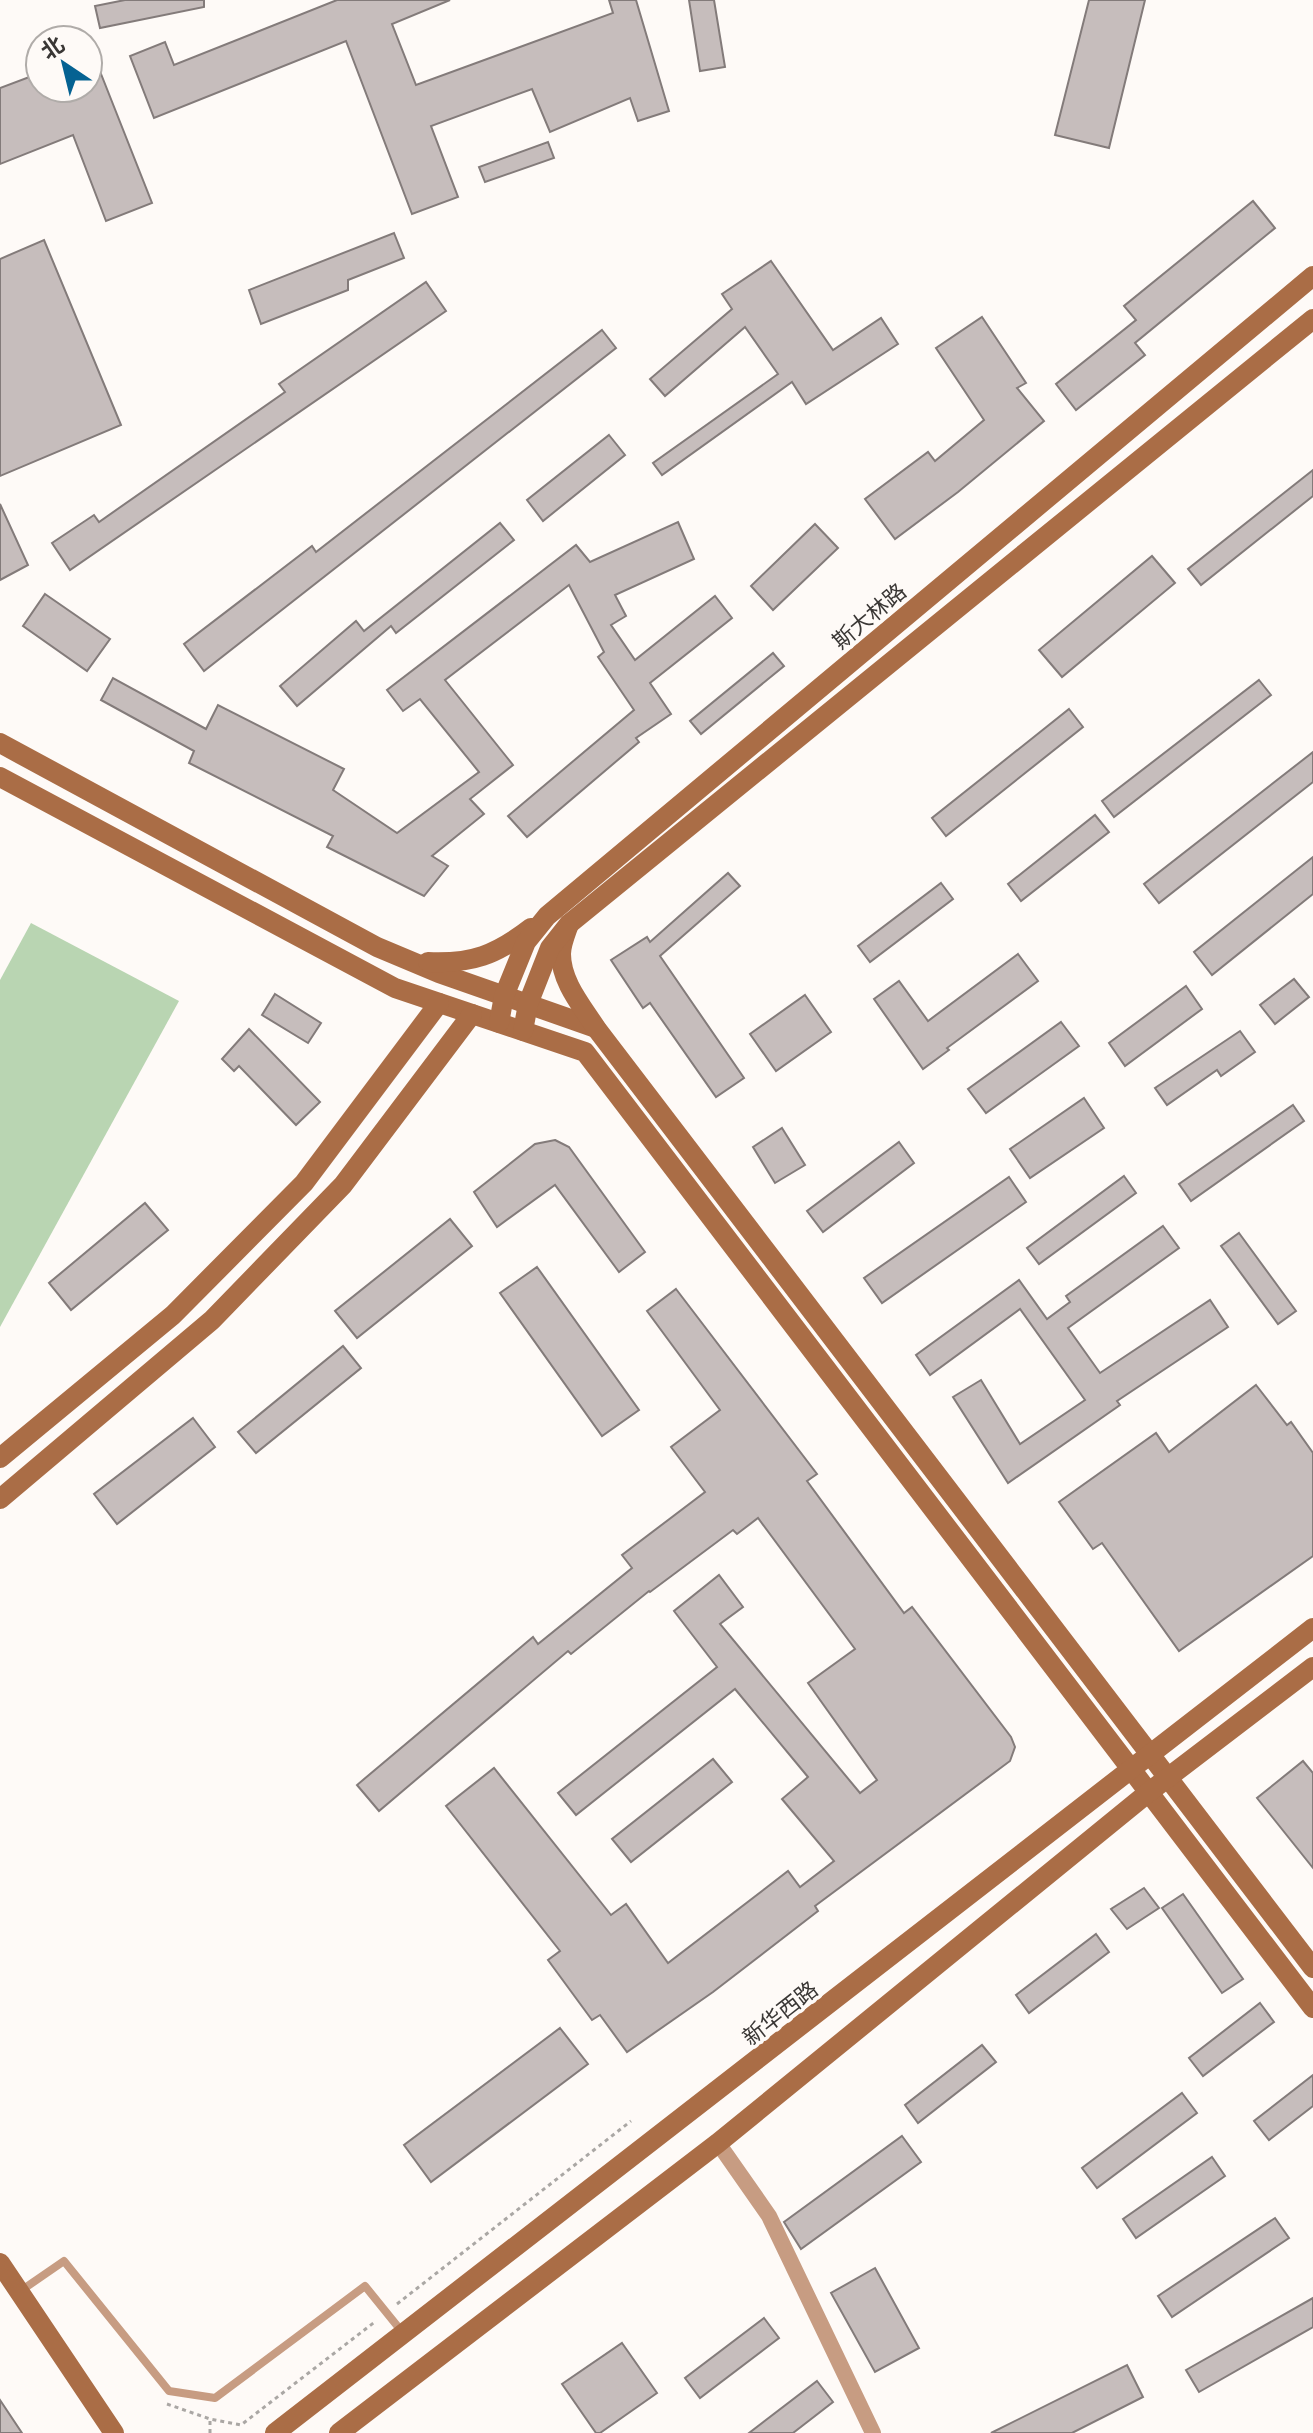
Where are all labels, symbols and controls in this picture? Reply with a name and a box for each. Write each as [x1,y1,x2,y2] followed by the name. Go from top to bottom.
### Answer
[24,24,104,104] north arrow
[37,31,70,65] text: 北
[828,579,912,655] street label: 斯大林路
[738,1976,823,2051] street label: 新华西路

